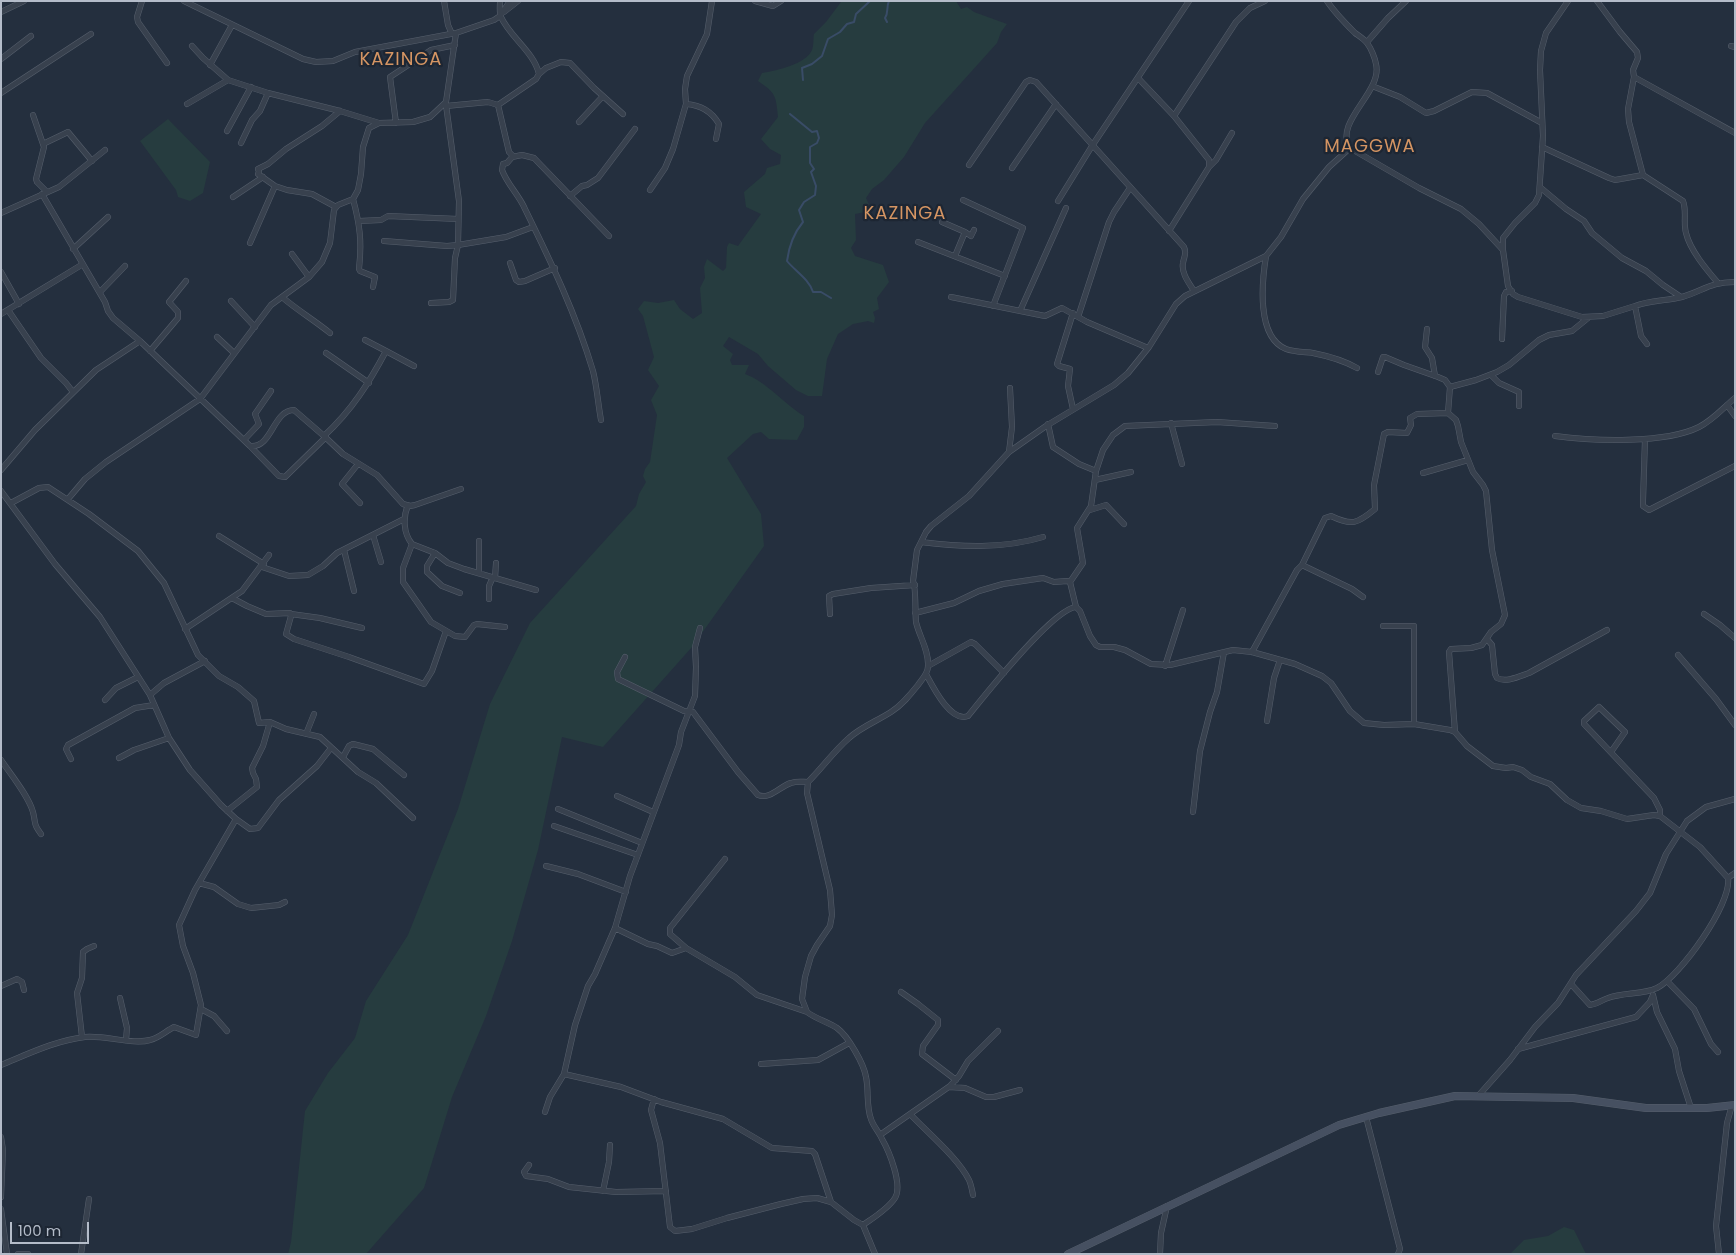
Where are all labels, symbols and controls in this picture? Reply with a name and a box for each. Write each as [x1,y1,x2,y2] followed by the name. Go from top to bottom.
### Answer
[359,49,443,71] district label: KAZINGA
[1324,136,1416,158] district label: MAGGWA
[863,203,947,225] district label: KAZINGA
[12,1212,91,1244] scale bar
[18,1220,61,1241] text: 100 m

